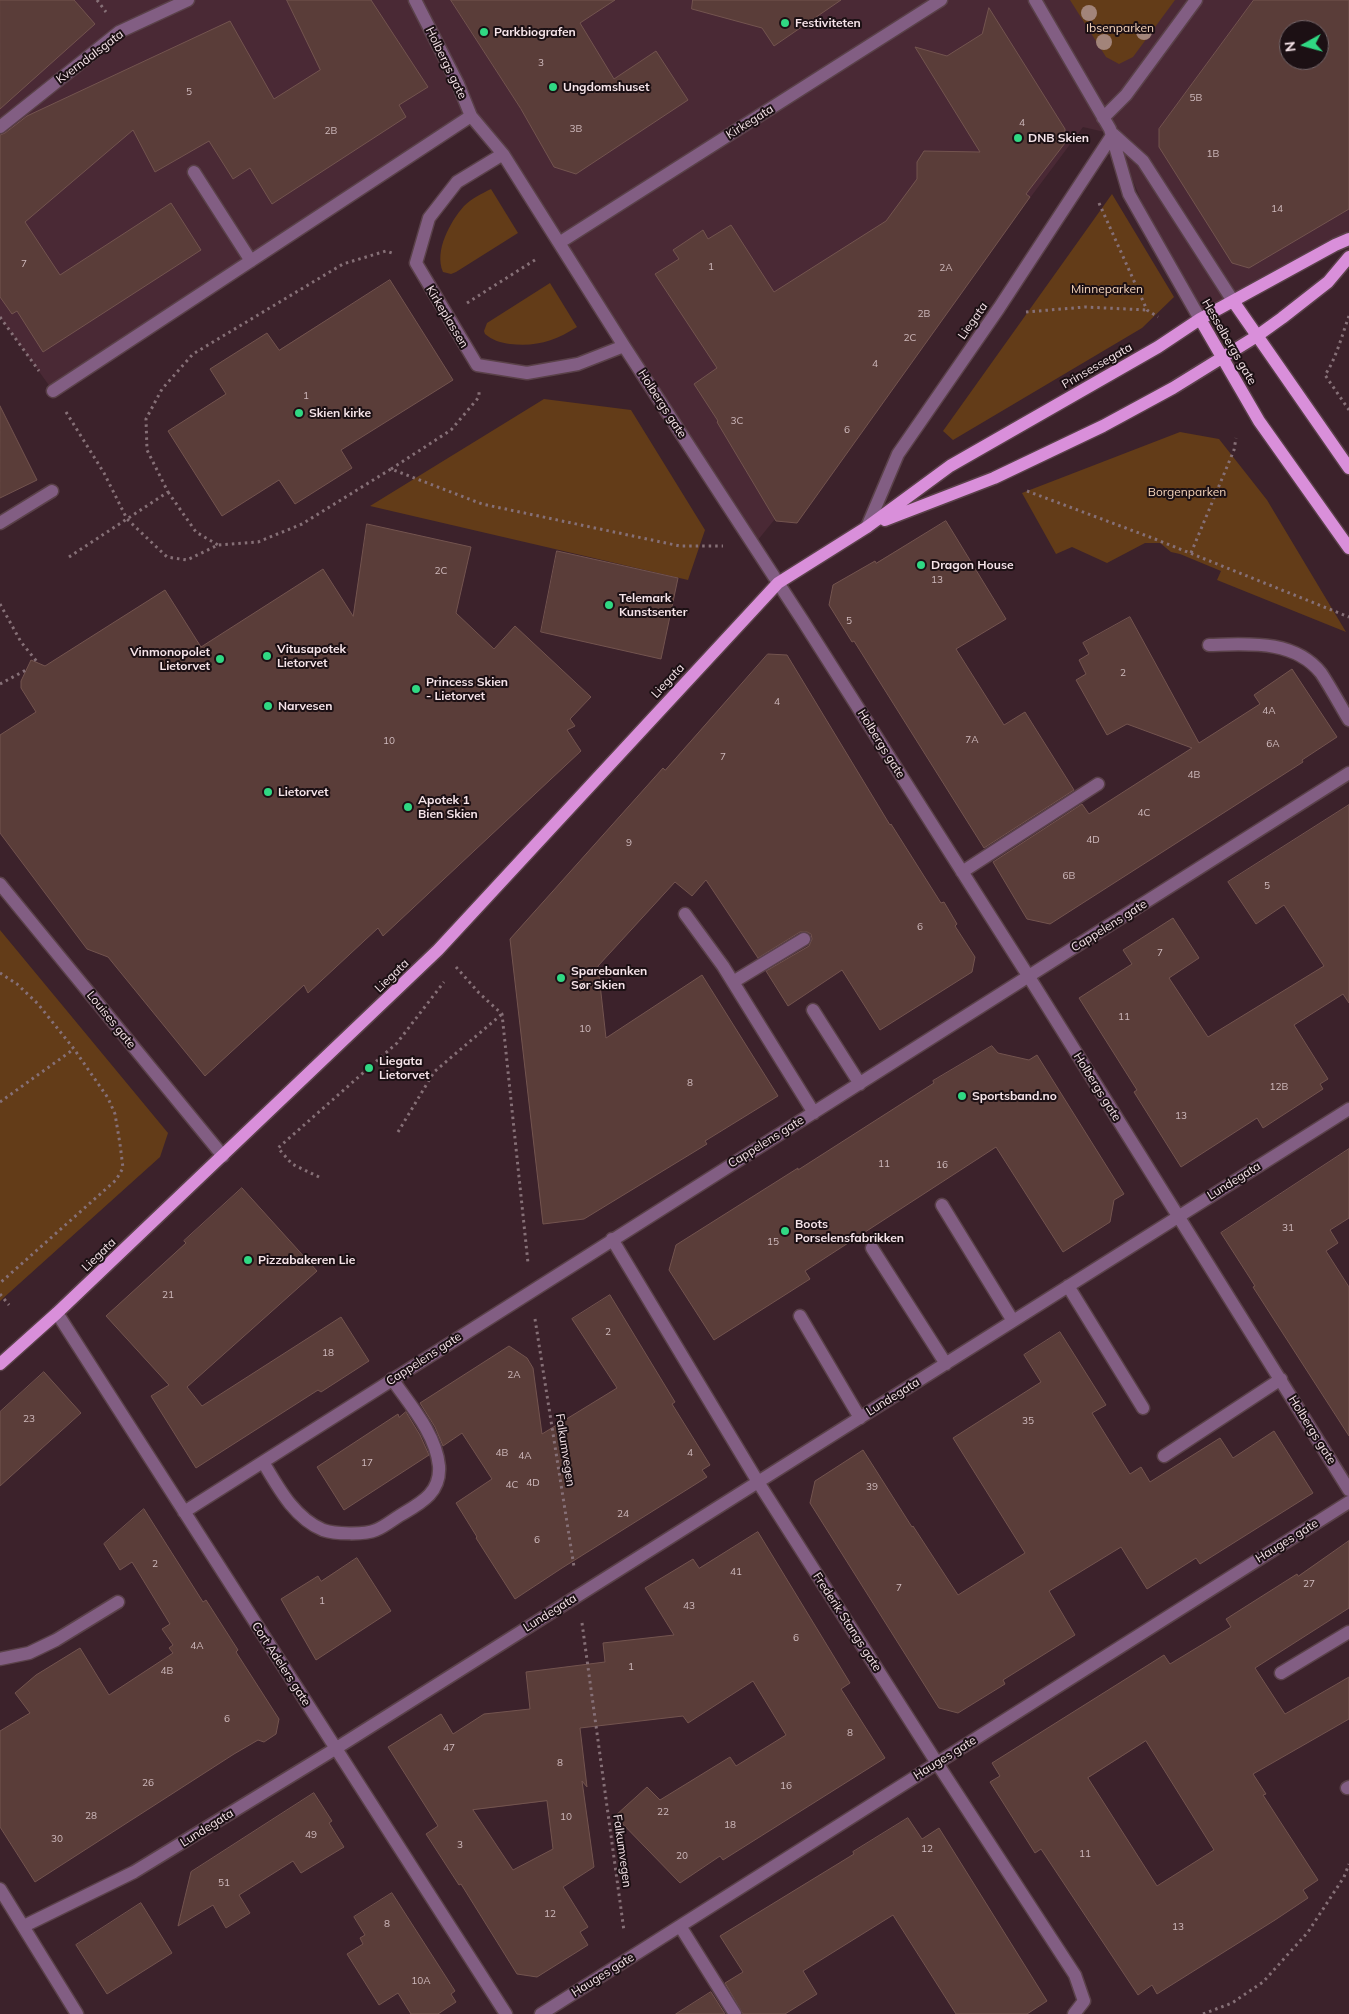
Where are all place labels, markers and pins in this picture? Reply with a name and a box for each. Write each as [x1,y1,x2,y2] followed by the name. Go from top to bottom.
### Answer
[795,16,861,30] place label: Festiviteten
[779,17,791,29] marker: Festiviteten
[494,25,576,39] place label: Parkbiografen
[478,26,490,38] marker: Parkbiografen
[563,80,649,94] place label: Ungdomshuset
[547,81,559,93] marker: Ungdomshuset
[1028,131,1089,145] place label: DNB Skien
[1012,132,1024,144] marker: DNB Skien
[309,406,371,420] place label: Skien kirke
[293,407,305,419] marker: Skien kirke
[931,558,1013,572] place label: Dragon House
[915,559,927,571] marker: Dragon House
[619,591,687,619] place label: Telemark Kunstsenter
[603,599,615,611] marker: Telemark Kunstsenter
[277,642,346,670] place label: Vitusapotek Lietorvet
[130,645,210,673] place label: Vinmonopolet Lietorvet
[261,650,273,662] marker: Vitusapotek Lietorvet
[214,653,226,665] marker: Vinmonopolet Lietorvet
[426,675,508,703] place label: Princess Skien - Lietorvet
[410,683,422,695] marker: Princess Skien - Lietorvet
[278,699,332,713] place label: Narvesen
[262,700,274,712] marker: Narvesen
[278,785,329,799] place label: Lietorvet
[262,786,274,798] marker: Lietorvet
[418,793,478,821] place label: Apotek 1 Bien Skien
[402,801,414,813] marker: Apotek 1 Bien Skien
[571,964,647,992] place label: Sparebanken Sør Skien
[555,972,567,984] marker: Sparebanken Sør Skien
[379,1054,430,1082] place label: Liegata Lietorvet
[363,1062,375,1074] marker: Liegata Lietorvet
[972,1089,1057,1103] place label: Sportsband.no
[956,1090,968,1102] marker: Sportsband.no
[795,1217,904,1245] place label: Boots Porselensfabrikken
[779,1225,791,1237] marker: Boots Porselensfabrikken
[258,1253,355,1267] place label: Pizzabakeren Lie
[242,1254,254,1266] marker: Pizzabakeren Lie

